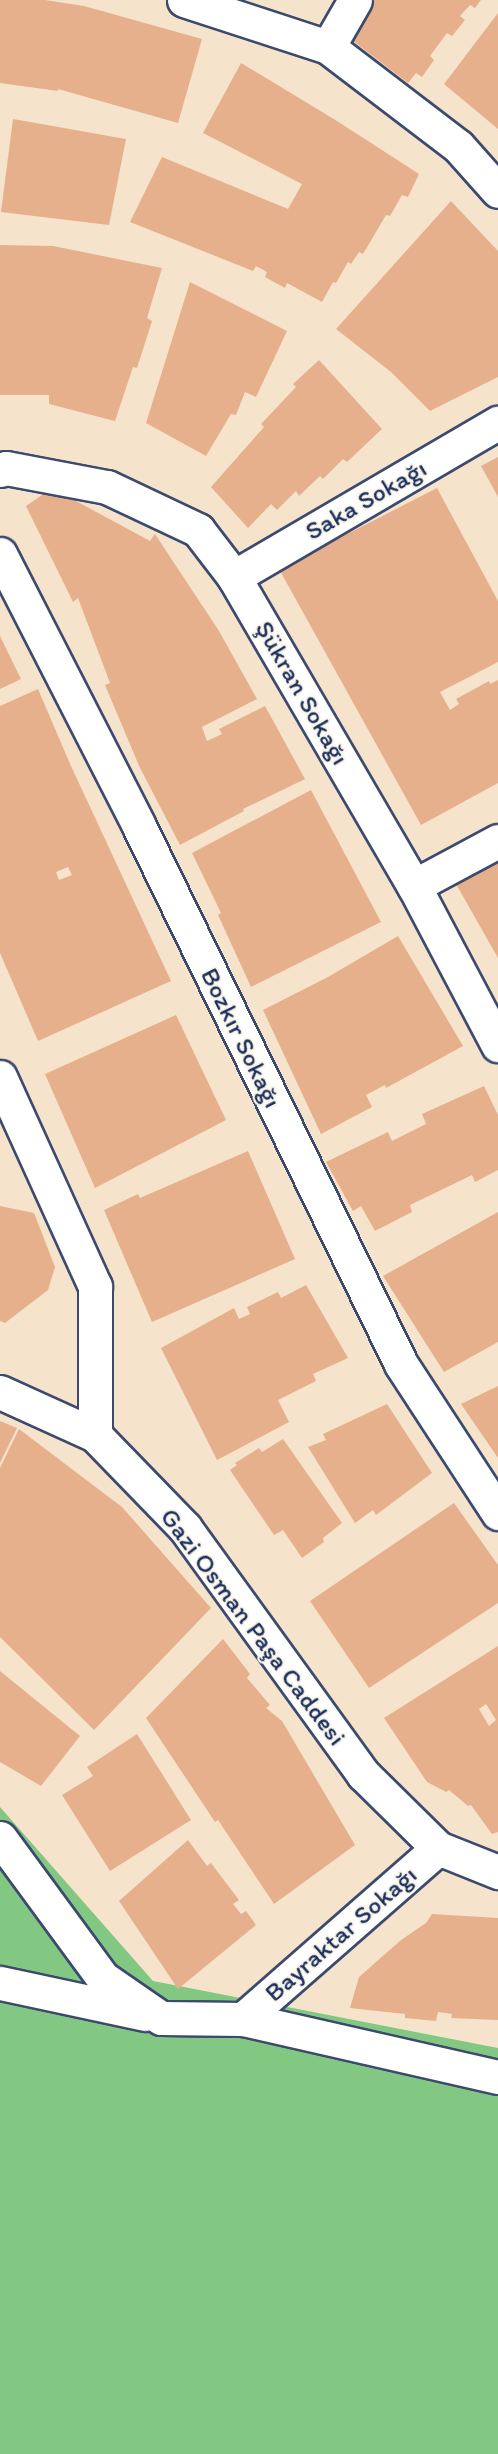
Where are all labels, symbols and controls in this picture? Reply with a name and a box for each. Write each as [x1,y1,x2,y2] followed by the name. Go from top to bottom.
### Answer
[300,453,432,547] street label: Saka Sokağı
[248,616,356,770] street label: Şükran Sokağı
[194,963,288,1113] street label: Bozkır Sokağı
[154,1502,352,1752] street label: Gazi Osman Paşa Caddesi
[259,1859,423,2009] street label: Bayraktar Sokağı

